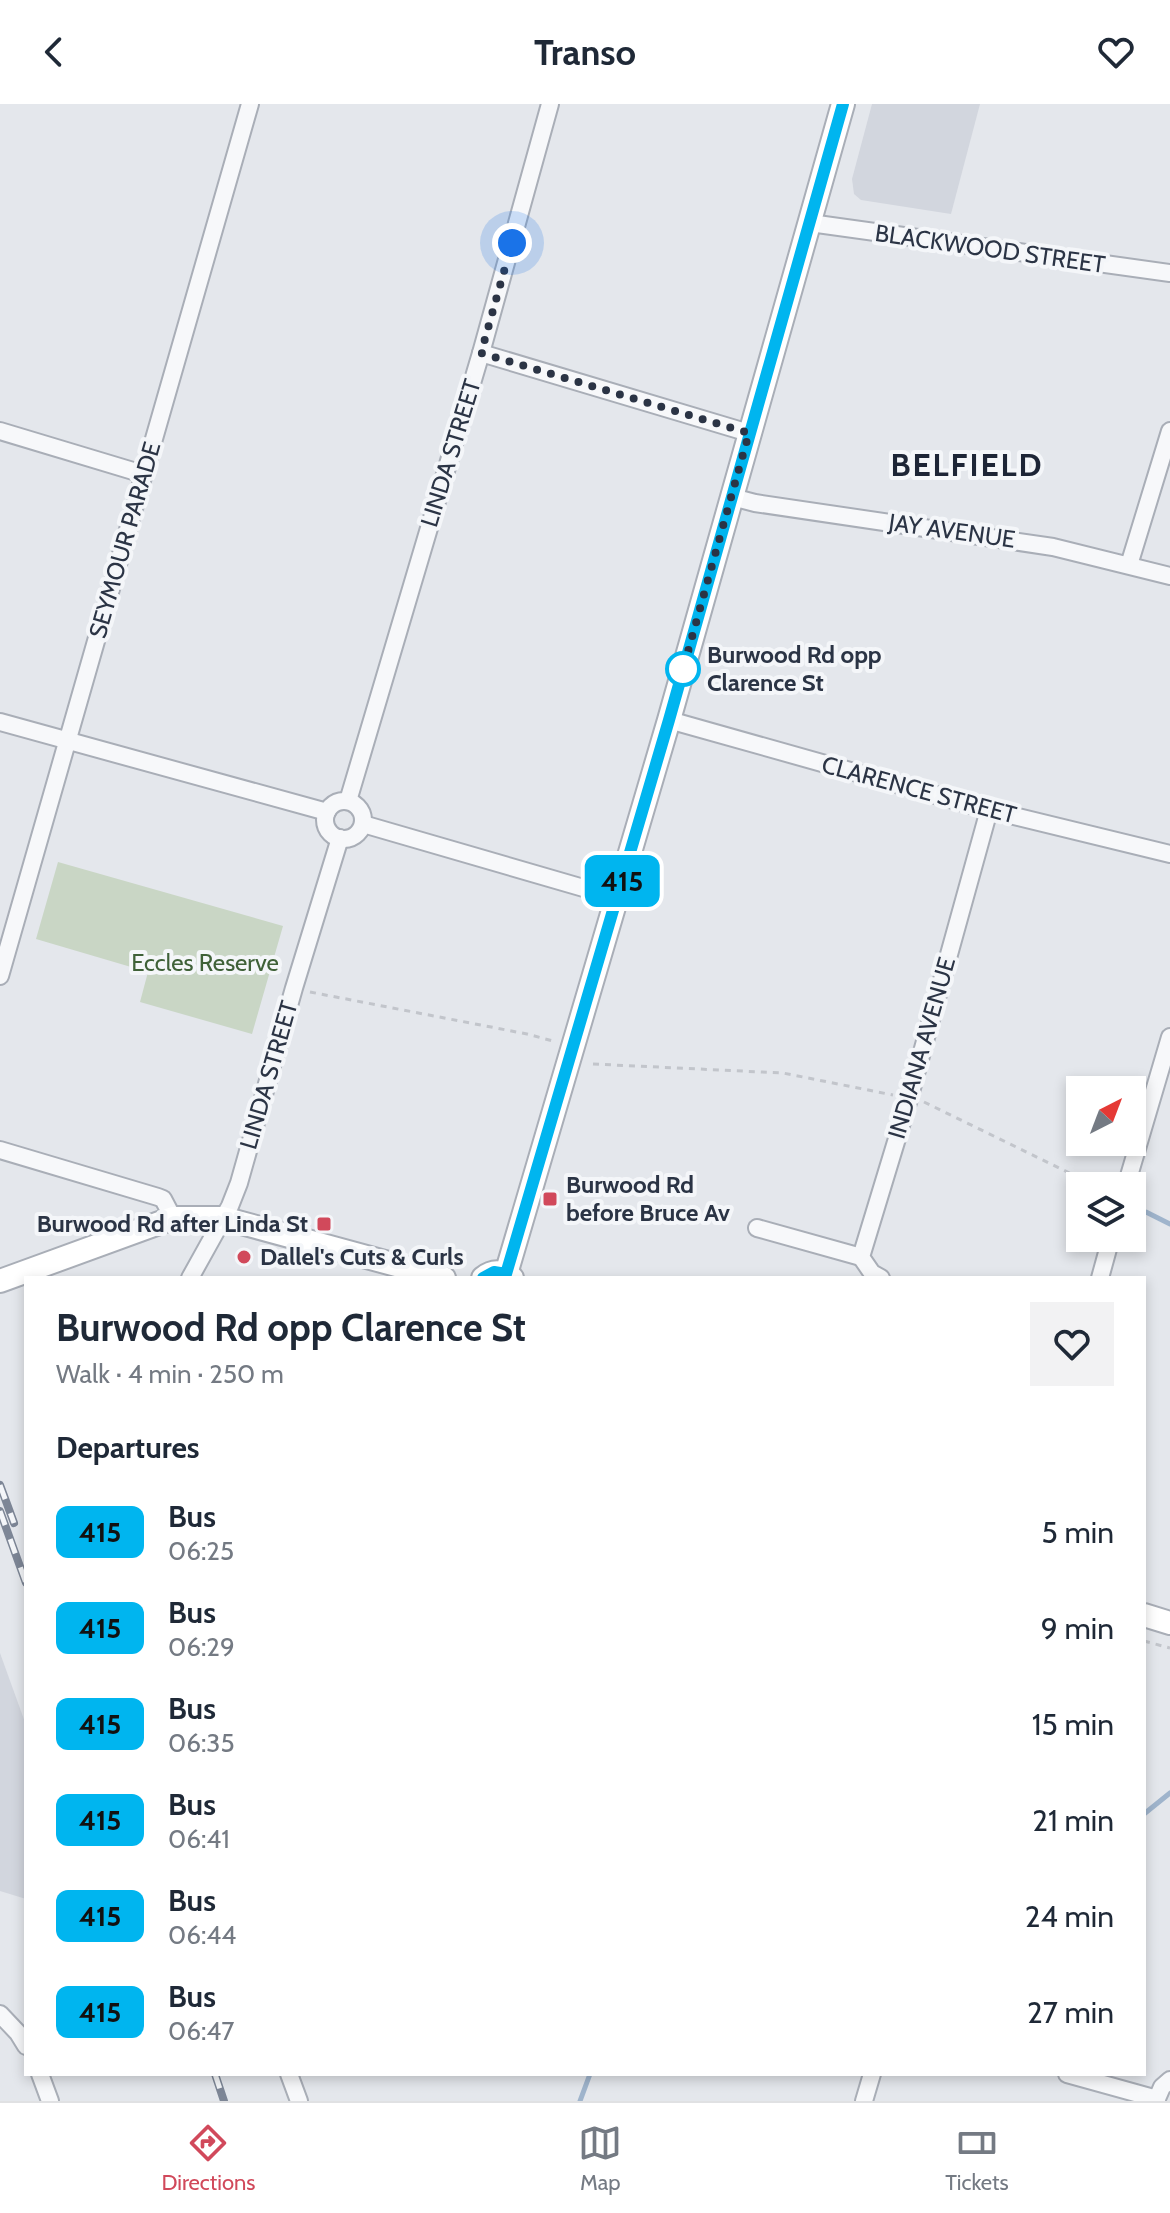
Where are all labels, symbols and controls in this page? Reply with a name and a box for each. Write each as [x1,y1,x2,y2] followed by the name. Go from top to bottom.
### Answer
[32,30,76,74] icon: back
[534,30,636,74] text: Transo
[1094,30,1138,74] icon: heart
[873,218,1107,279] street label: BLACKWOOD STREET
[492,223,532,263] your location
[414,375,487,530] street label: LINDA STREET
[83,438,166,641] street label: SEYMOUR PARADE
[890,445,1044,484] district label: BELFIELD
[886,507,1017,554] street label: JAY AVENUE
[707,640,882,697] place label: Burwood Rd opp Clarence St
[666,652,700,686] marker: Burwood Rd opp Clarence St
[819,750,1020,830] street label: CLARENCE STREET
[576,855,668,907] line badge: 415
[601,864,643,898] text: 415
[131,948,279,977] park label: Eccles Reserve
[882,954,961,1142] street label: INDIANA AVENUE
[233,997,304,1152] street label: LINDA STREET
[1066,1076,1146,1156] north arrow
[1066,1076,1146,1252] map controls
[566,1170,730,1227] place label: Burwood Rd before Bruce Av
[1066,1172,1146,1252] button: layers
[541,1190,559,1208] marker: Burwood Rd before Bruce Av
[37,1209,308,1238] place label: Burwood Rd after Linda St
[315,1215,333,1233] marker: Burwood Rd after Linda St
[260,1242,464,1271] place label: Dallel's Cuts & Curls
[235,1248,253,1266] marker: Dallel's Cuts & Curls
[1030,1302,1114,1386] button: heart
[56,1304,526,1351] text: Burwood Rd opp Clarence St
[56,1358,284,1390] text: Walk · 4 min · 250 m
[56,1429,200,1466] text: Departures
[168,1498,216,1535] text: Bus
[1042,1514,1114,1551] text: 5 min
[79,1515,121,1549] text: 415
[168,1535,234,1567] text: 06:25
[168,1594,216,1631] text: Bus
[1041,1610,1114,1647] text: 9 min
[79,1611,121,1645] text: 415
[168,1631,235,1663] text: 06:29
[168,1690,216,1727] text: Bus
[1032,1706,1114,1743] text: 15 min
[79,1707,121,1741] text: 415
[168,1727,234,1759] text: 06:35
[168,1786,216,1823] text: Bus
[1032,1802,1114,1839] text: 21 min
[79,1803,121,1837] text: 415
[168,1823,230,1855] text: 06:41
[168,1882,216,1919] text: Bus
[1025,1898,1114,1935] text: 24 min
[79,1899,121,1933] text: 415
[168,1919,236,1951] text: 06:44
[168,1978,216,2015] text: Bus
[1027,1994,1114,2031] text: 27 min
[79,1995,121,2029] text: 415
[168,2015,234,2047] text: 06:47
[161,2121,255,2196] tab: Directions
[578,2121,622,2196] tab: Map
[945,2121,1009,2196] tab: Tickets

